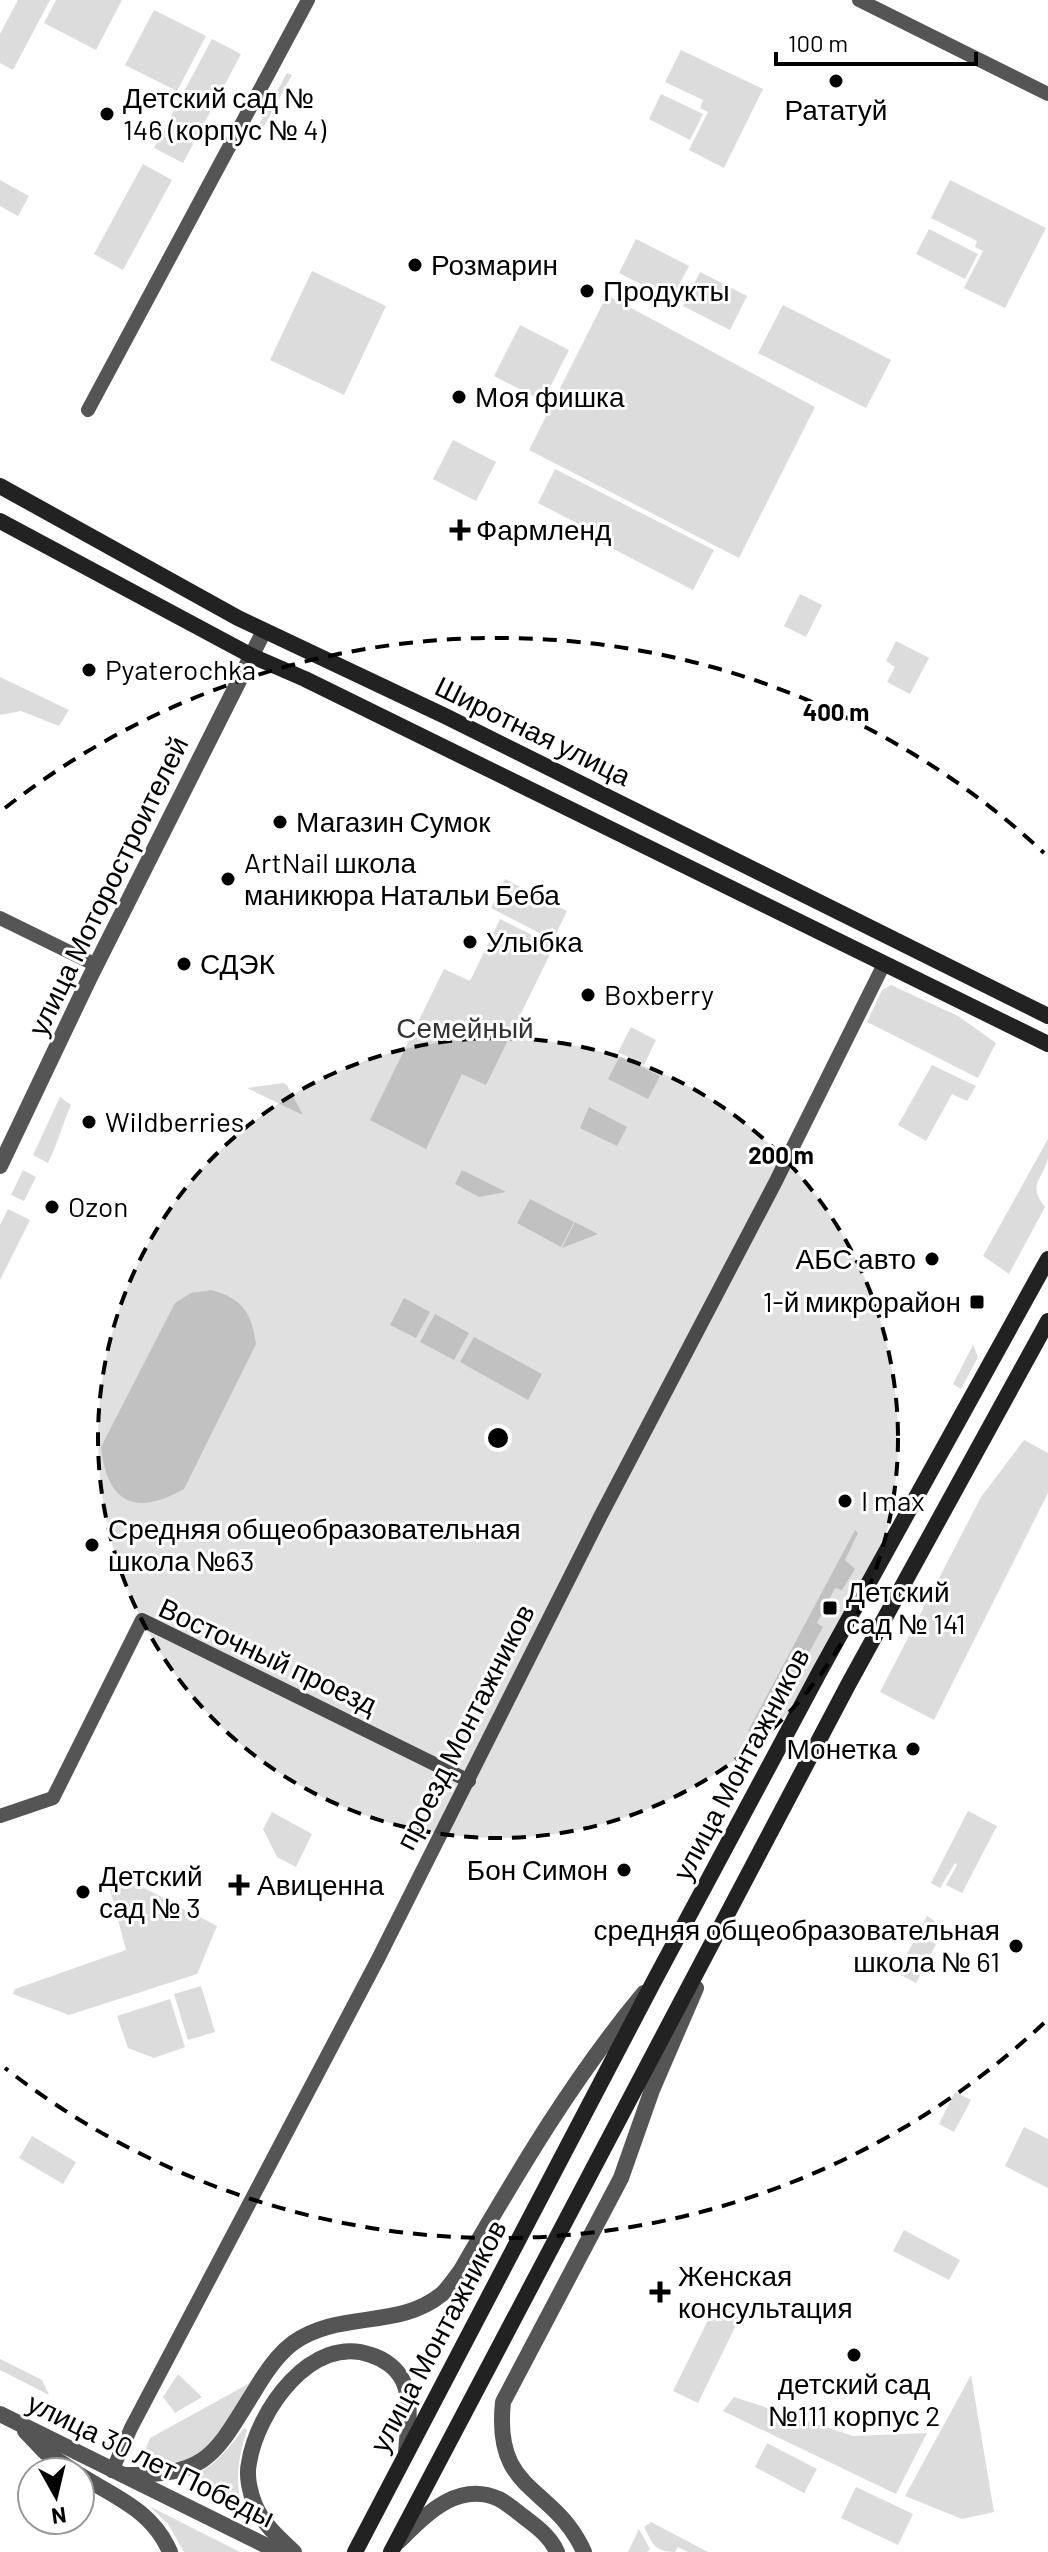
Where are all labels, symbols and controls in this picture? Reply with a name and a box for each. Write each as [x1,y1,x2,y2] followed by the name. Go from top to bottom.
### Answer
[776,16,976,66] scale bar
[788,28,848,57] text: 100 m
[827,72,845,90] marker: Рататуй
[123,80,327,146] place label: Детский сад № 146 (корпус № 4)
[785,92,887,126] place label: Рататуй
[98,105,116,123] marker: Детский сад № 146 (корпус № 4)
[431,247,558,281] place label: Розмарин
[406,256,424,274] marker: Розмарин
[603,273,730,307] place label: Продукты
[578,282,596,300] marker: Продукты
[475,379,625,413] place label: Моя фишка
[450,388,468,406] marker: Моя фишка
[476,512,611,546] place label: Фармленд
[451,521,469,539] marker: Фармленд
[105,652,256,686] place label: Pyaterochka
[80,661,98,679] marker: Pyaterochka
[430,668,637,792] street label: Широтная улица
[803,697,869,726] text: 400 m
[20,730,194,1041] street label: улица Моторостроителей
[296,804,491,838] place label: Магазин Сумок
[271,813,289,831] marker: Магазин Сумок
[244,845,560,911] place label: ArtNail школа маникюра Натальи Беба
[219,870,237,888] marker: ArtNail школа маникюра Натальи Беба
[486,924,583,958] place label: Улыбка
[461,933,479,951] marker: Улыбка
[200,946,276,980] place label: СДЭК
[175,955,193,973] marker: СДЭК
[604,977,714,1011] place label: Boxberry
[579,986,597,1004] marker: Boxberry
[396,1010,534,1044] park label: Семейный
[105,1104,244,1138] place label: Wildberries
[80,1113,98,1131] marker: Wildberries
[748,1140,814,1169] text: 200 m
[68,1189,128,1223] place label: Ozon
[43,1198,61,1216] marker: Ozon
[796,1241,916,1275] place label: АБС авто
[923,1250,941,1268] marker: АБС авто
[763,1284,961,1318] place label: 1-й микрорайон
[968,1293,986,1311] marker: 1-й микрорайон
[484,1424,512,1452] centre of rings
[861,1483,925,1517] place label: I max
[836,1492,854,1510] marker: I max
[108,1511,521,1577] place label: Средняя общеобразовательная школа №63
[83,1536,101,1554] marker: Средняя общеобразовательная школа №63
[846,1574,966,1640] place label: Детский сад № 141
[154,1590,383,1721] street label: Восточный проезд
[387,1598,541,1855] street label: проезд Монтажников
[821,1599,839,1617] marker: Детский сад № 141
[665,1642,816,1885] street label: улица Монтажников
[786,1731,897,1765] place label: Монетка
[904,1740,922,1758] marker: Монетка
[467,1852,608,1886] place label: Бон Симон
[99,1858,203,1924] place label: Детский сад № 3
[615,1861,633,1879] marker: Бон Симон
[257,1867,384,1901] place label: Авиценна
[228,1874,250,1896] marker: Авиценна
[74,1883,92,1901] marker: Детский сад № 3
[594,1912,1000,1978] place label: средняя общеобразовательная школа № 61
[1007,1937,1025,1955] marker: средняя общеобразовательная школа № 61
[362,2214,513,2457] street label: улица Монтажников
[678,2258,853,2324] place label: Женская консультация
[649,2281,671,2303] marker: Женская консультация
[845,2346,863,2364] marker: детский сад №111 корпус 2
[768,2366,940,2432] place label: детский сад №111 корпус 2
[22,2384,281,2534] street label: улица 30 лет Победы
[16,2456,96,2536] north arrow
[50,2503,68,2531] text: N

